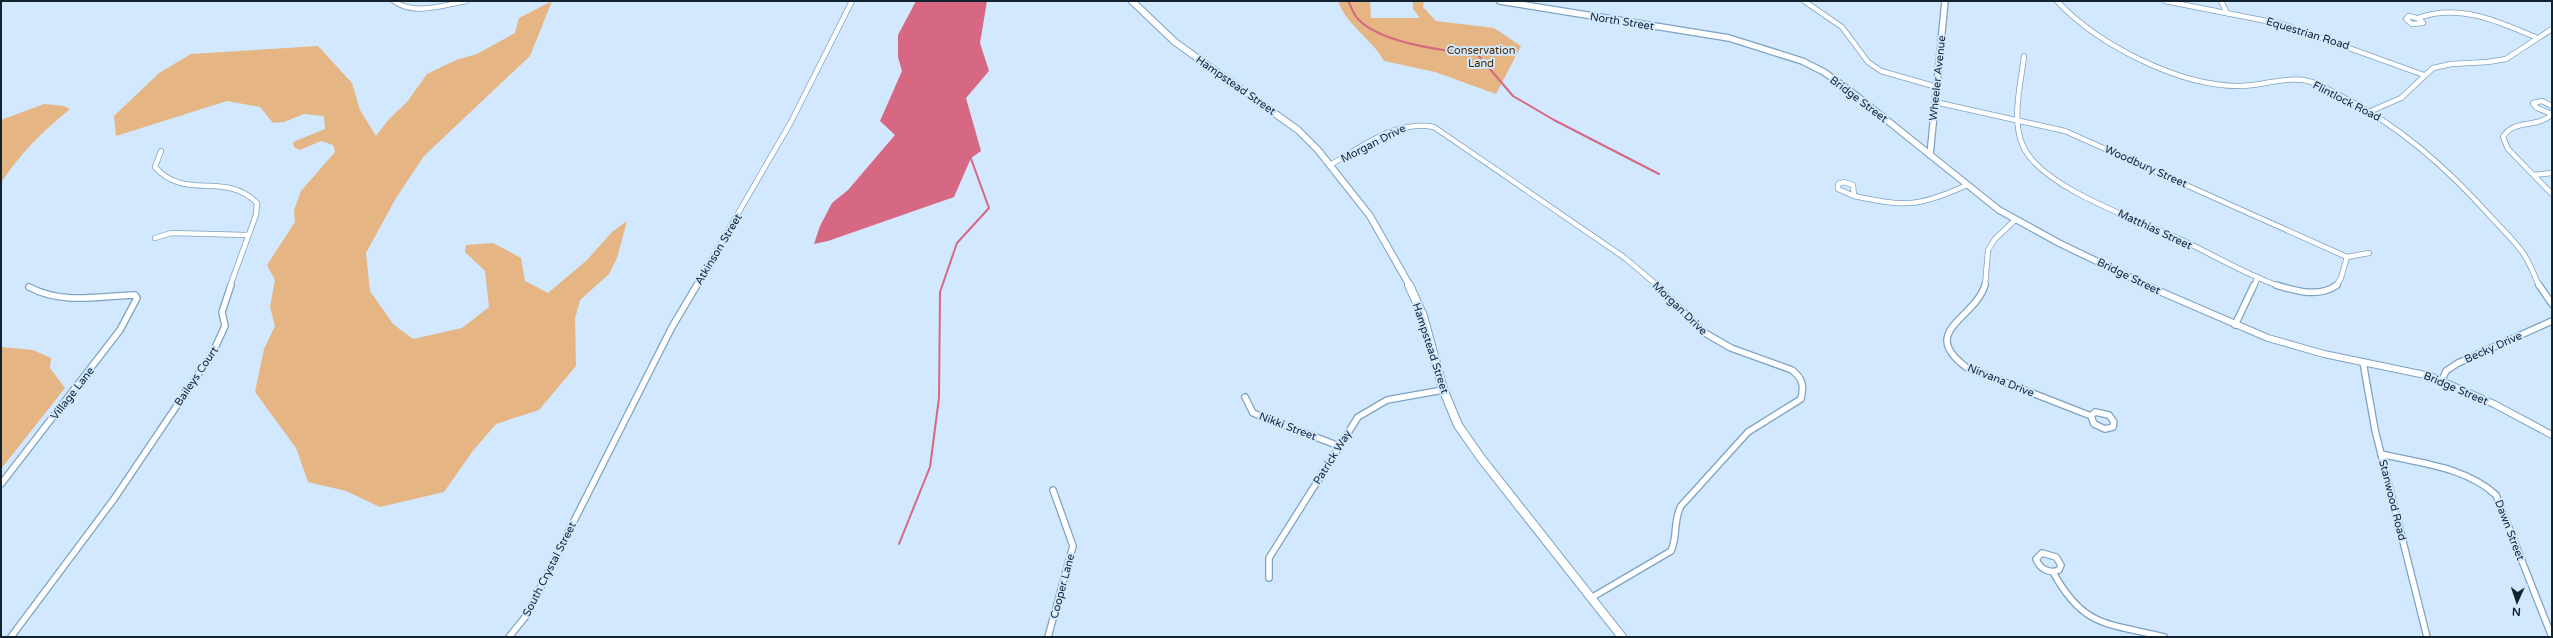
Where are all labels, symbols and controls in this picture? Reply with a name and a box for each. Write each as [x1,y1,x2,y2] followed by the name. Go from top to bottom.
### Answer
[1589,10,1655,33] street label: North Street
[2265,15,2351,52] street label: Equestrian Road
[1927,35,1948,121] street label: Wheeler Avenue
[1447,44,1515,70] park label: Conservation Land
[1193,53,1278,118] street label: Hampstead Street
[1827,73,1890,125] street label: Bridge Street
[2311,79,2383,124] street label: Flintlock Road
[1339,122,1408,165] street label: Morgan Drive
[2102,142,2189,190] street label: Woodbury Street
[2116,207,2194,252] street label: Matthias Street
[692,211,745,287] street label: Atkinson Street
[2095,256,2163,297] street label: Bridge Street
[1650,279,1710,338] street label: Morgan Drive
[1410,301,1451,395] street label: Hampstead Street
[2462,329,2524,366] street label: Becky Drive
[172,344,221,408] street label: Baileys Court
[1966,361,2036,400] street label: Nirvana Drive
[48,364,97,422] street label: Village Lane
[2422,369,2490,408] street label: Bridge Street
[1257,410,1318,443] street label: Nikki Street
[1311,428,1354,487] street label: Patrick Way
[2376,458,2409,542] street label: Stanwood Road
[2492,498,2527,562] street label: Dawn Street
[520,520,579,619] street label: South Crystal Street
[1048,552,1077,620] street label: Cooper Lane
[2497,582,2537,622] north arrow
[2512,605,2521,618] text: N

